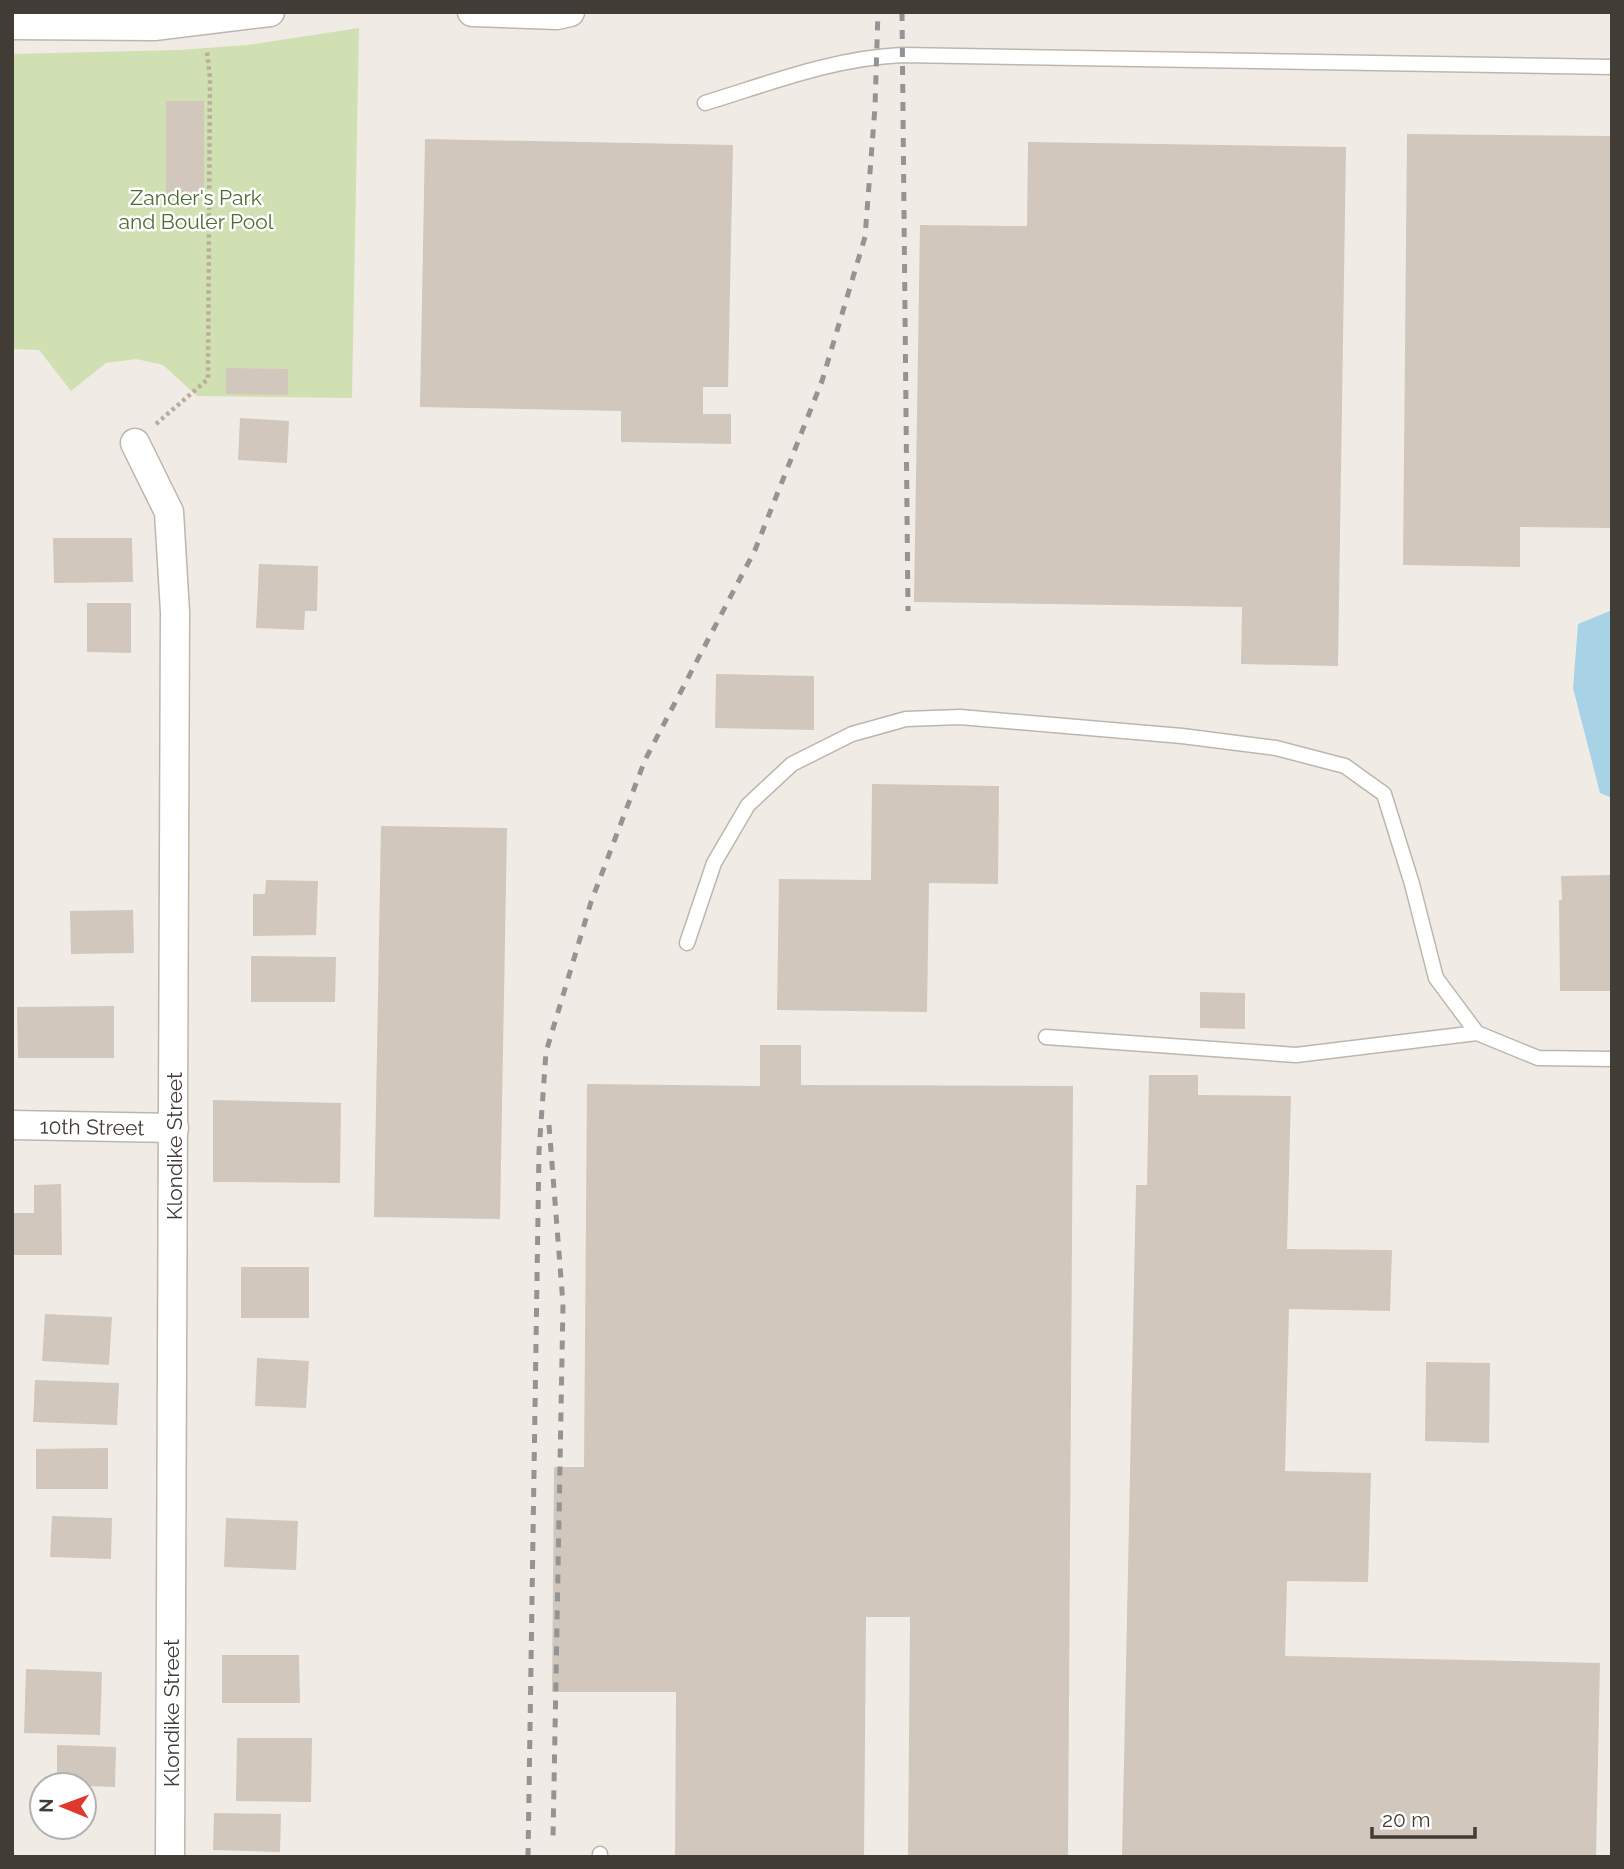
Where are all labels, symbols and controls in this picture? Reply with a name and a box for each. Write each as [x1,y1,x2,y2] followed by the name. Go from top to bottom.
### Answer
[119,185,274,234] park label: Zander's Park and Bouler Pool
[162,1072,187,1220] street label: Klondike Street
[39,1113,145,1140] street label: 10th Street
[159,1639,184,1787] street label: Klondike Street
[28,1771,98,1841] north arrow
[1372,1796,1475,1840] scale bar
[35,1798,57,1813] text: N
[1382,1807,1430,1832] text: 20 m

